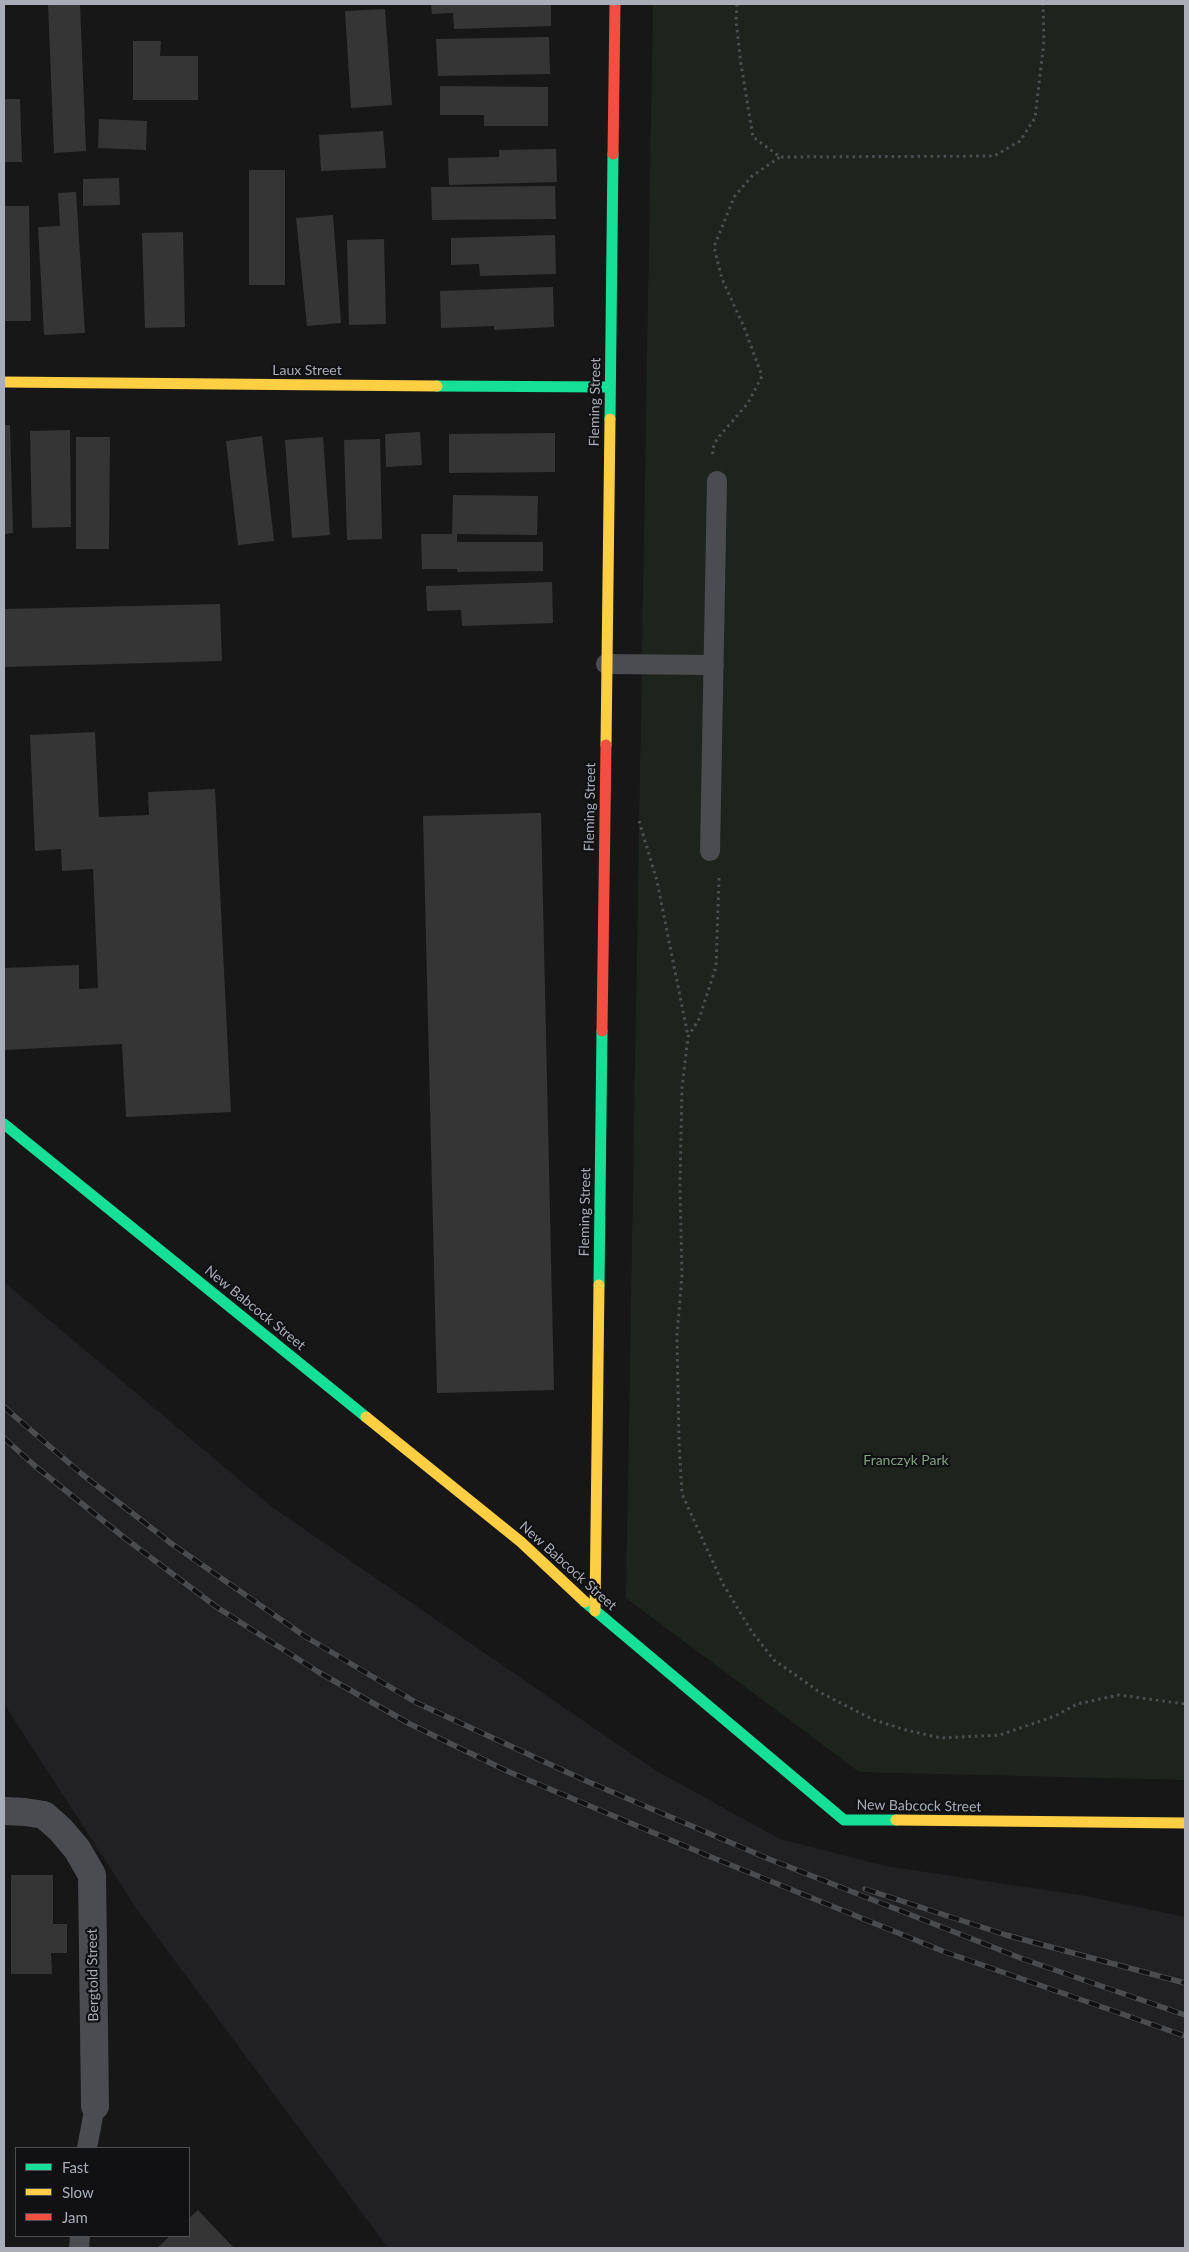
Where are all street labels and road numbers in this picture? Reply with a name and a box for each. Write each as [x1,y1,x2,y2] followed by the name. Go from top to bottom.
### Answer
[586,357,604,447] street label: Fleming Street
[272,362,342,378] street label: Laux Street
[581,762,599,852] street label: Fleming Street
[576,1167,594,1257] street label: Fleming Street
[201,1262,309,1354] street label: New Babcock Street
[516,1518,620,1614] street label: New Babcock Street
[856,1797,982,1815] street label: New Babcock Street
[84,1928,102,2022] street label: Bergtold Street

